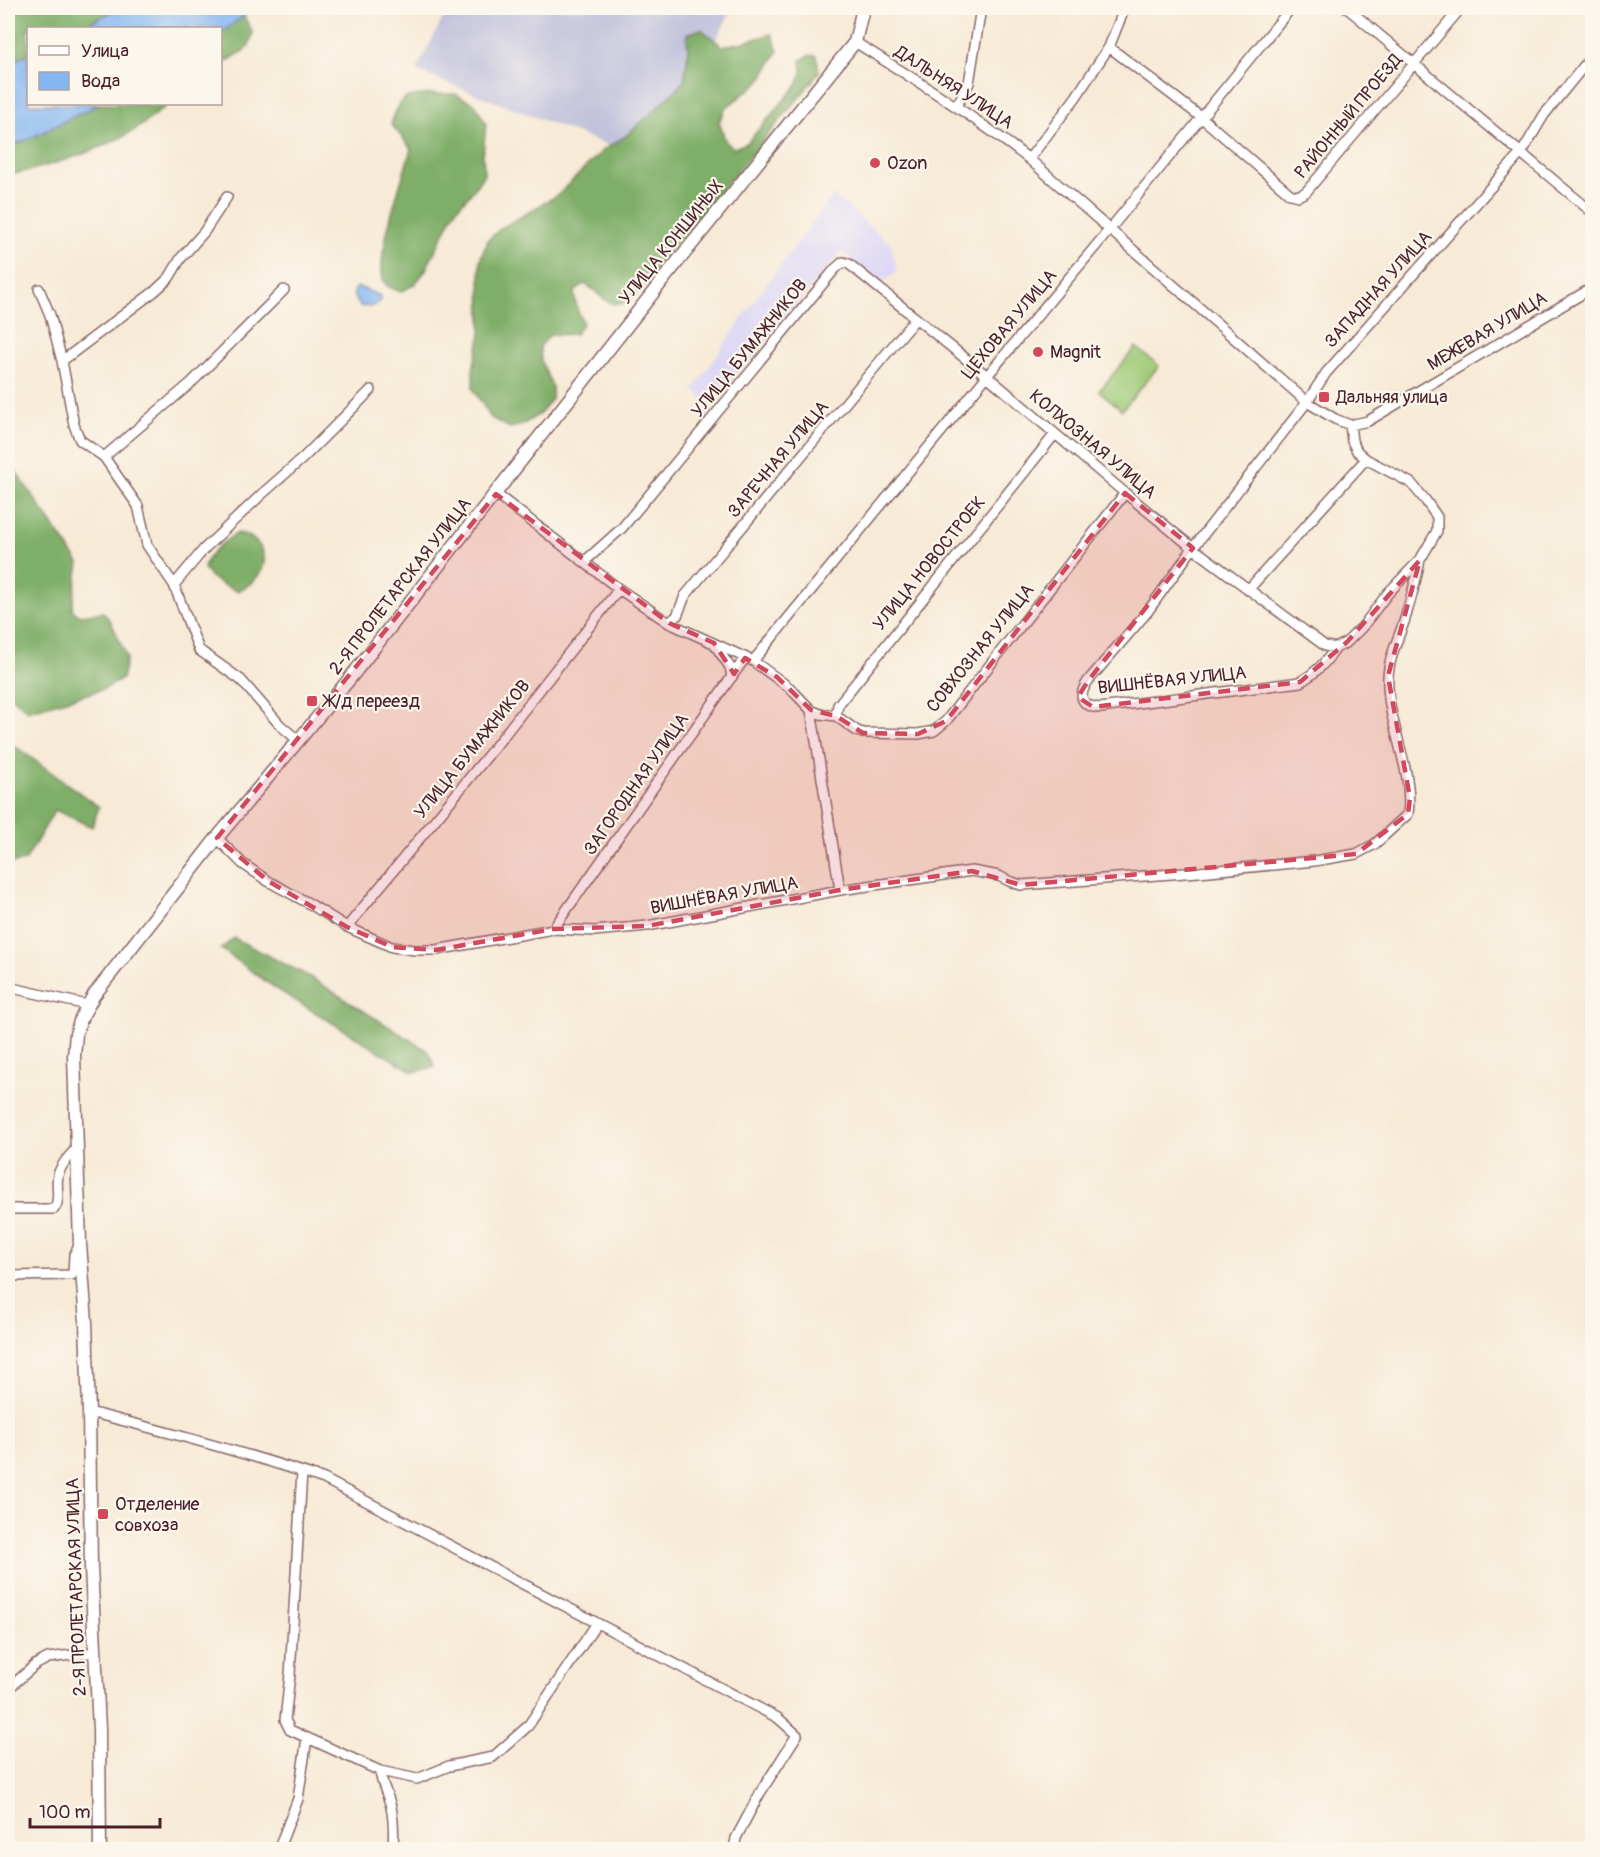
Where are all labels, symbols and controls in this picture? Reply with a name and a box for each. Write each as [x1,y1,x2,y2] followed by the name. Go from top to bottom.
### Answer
[27,27,222,105] legend
[81,40,129,63] text: Улица
[889,40,1018,135] street label: ДАЛЬНЯЯ УЛИЦА
[1290,49,1407,183] street label: РАЙОННЫЙ ПРОЕЗД
[81,70,120,93] text: Вода
[887,152,927,175] place label: Ozon
[868,156,882,170] marker: Ozon
[614,175,729,309] street label: УЛИЦА КОНШИНЫХ
[1320,226,1437,353] street label: ЗАПАДНАЯ УЛИЦА
[957,264,1062,384] street label: ЦЕХОВАЯ УЛИЦА
[686,274,812,422] street label: УЛИЦА БУМАЖНИКОВ
[1423,287,1552,376] street label: МЕЖЕВАЯ УЛИЦА
[1050,341,1102,364] place label: Magnit
[1031,345,1045,359] marker: Magnit
[1024,385,1161,504] street label: КОЛХОЗНАЯ УЛИЦА
[1335,386,1448,409] place label: Дальняя улица
[1317,390,1331,404] marker: Дальняя улица
[723,396,834,523] street label: ЗАРЕЧНАЯ УЛИЦА
[868,491,991,635] street label: УЛИЦА НОВОСТРОЕК
[324,493,477,679] street label: 2-Я ПРОЛЕТАРСКАЯ УЛИЦА
[921,579,1040,717] street label: СОВХОЗНАЯ УЛИЦА
[1096,661,1248,700] street label: ВИШНЁВАЯ УЛИЦА
[409,675,535,823] street label: УЛИЦА БУМАЖНИКОВ
[321,690,420,713] place label: Ж/д переезд
[305,694,319,708] marker: Ж/д переезд
[579,709,694,860] street label: ЗАГОРОДНАЯ УЛИЦА
[648,871,800,920] street label: ВИШНЁВАЯ УЛИЦА
[61,1477,92,1696] street label: 2-Я ПРОЛЕТАРСКАЯ УЛИЦА
[115,1493,199,1537] place label: Отделение совхоза
[96,1507,110,1521] marker: Отделение совхоза
[30,1791,160,1829] scale bar
[39,1801,91,1824] text: 100 m

